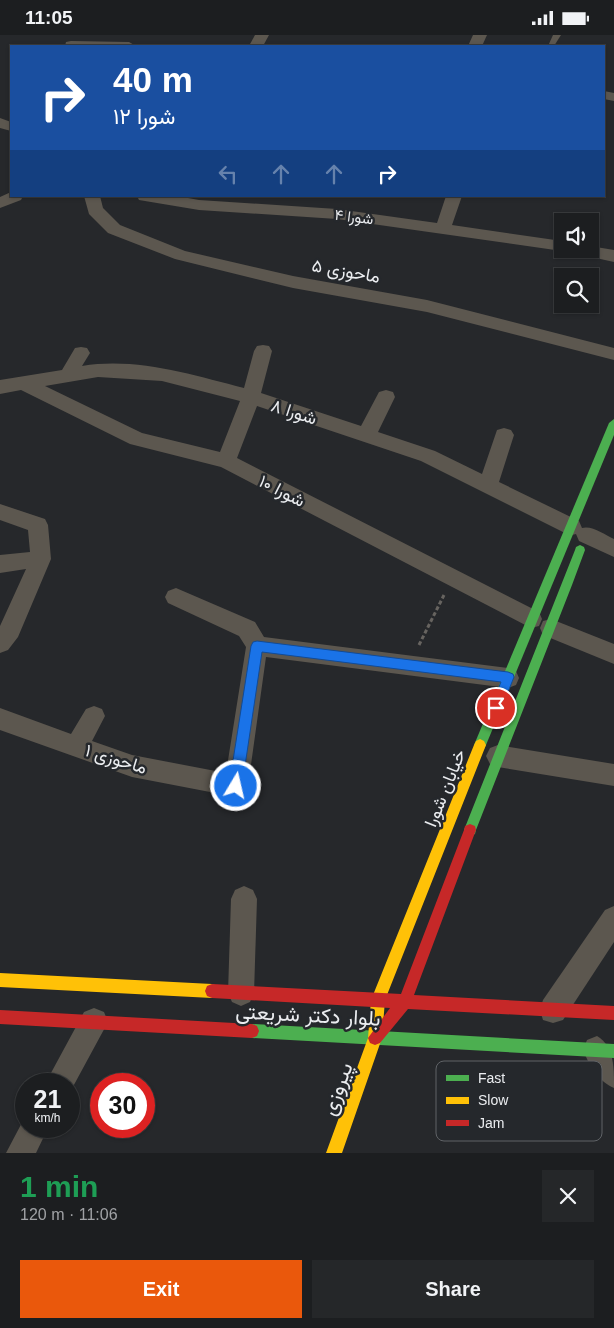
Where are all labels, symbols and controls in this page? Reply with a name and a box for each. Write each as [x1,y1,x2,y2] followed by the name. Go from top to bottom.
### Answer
[25,7,73,28] text: 11:05
[113,60,193,99] text: 40 m
[30,65,95,130] icon: right
[113,104,175,129] text: شورا ۱۲
[214,160,242,188] icon: left
[267,160,295,188] icon: ahead
[320,160,348,188] icon: ahead
[373,160,401,188] icon: right
[334,206,375,228] street label: شورا ۴
[554,213,599,313] map controls
[554,213,599,258] button: sound
[310,255,382,288] street label: ماحوزی ۵
[554,268,599,313] button: search
[268,395,319,430] street label: شورا ۸
[255,471,308,512] street label: شورا ۱۰
[475,687,517,729] pin
[482,694,510,722] icon: arrive
[82,740,149,779] street label: ماحوزی ۱
[420,746,471,830] street label: خیابان شورا
[209,759,261,811] position arrow
[235,999,381,1032] street label: بلوار دکتر شریعتی
[316,1059,360,1120] street label: پیروزی
[436,1061,602,1141] legend
[478,1070,505,1086] text: Fast
[90,1073,155,1138] speed limit sign: 30
[34,1085,61,1113] text: 21
[478,1092,509,1108] text: Slow
[34,1111,61,1125] text: km/h
[478,1115,504,1131] text: Jam
[20,1170,98,1203] text: 1 min
[542,1170,594,1222] button: close
[20,1206,118,1223] text: 120 m · 11:06
[20,1260,302,1318] button: Exit
[312,1260,594,1318] button: Share

